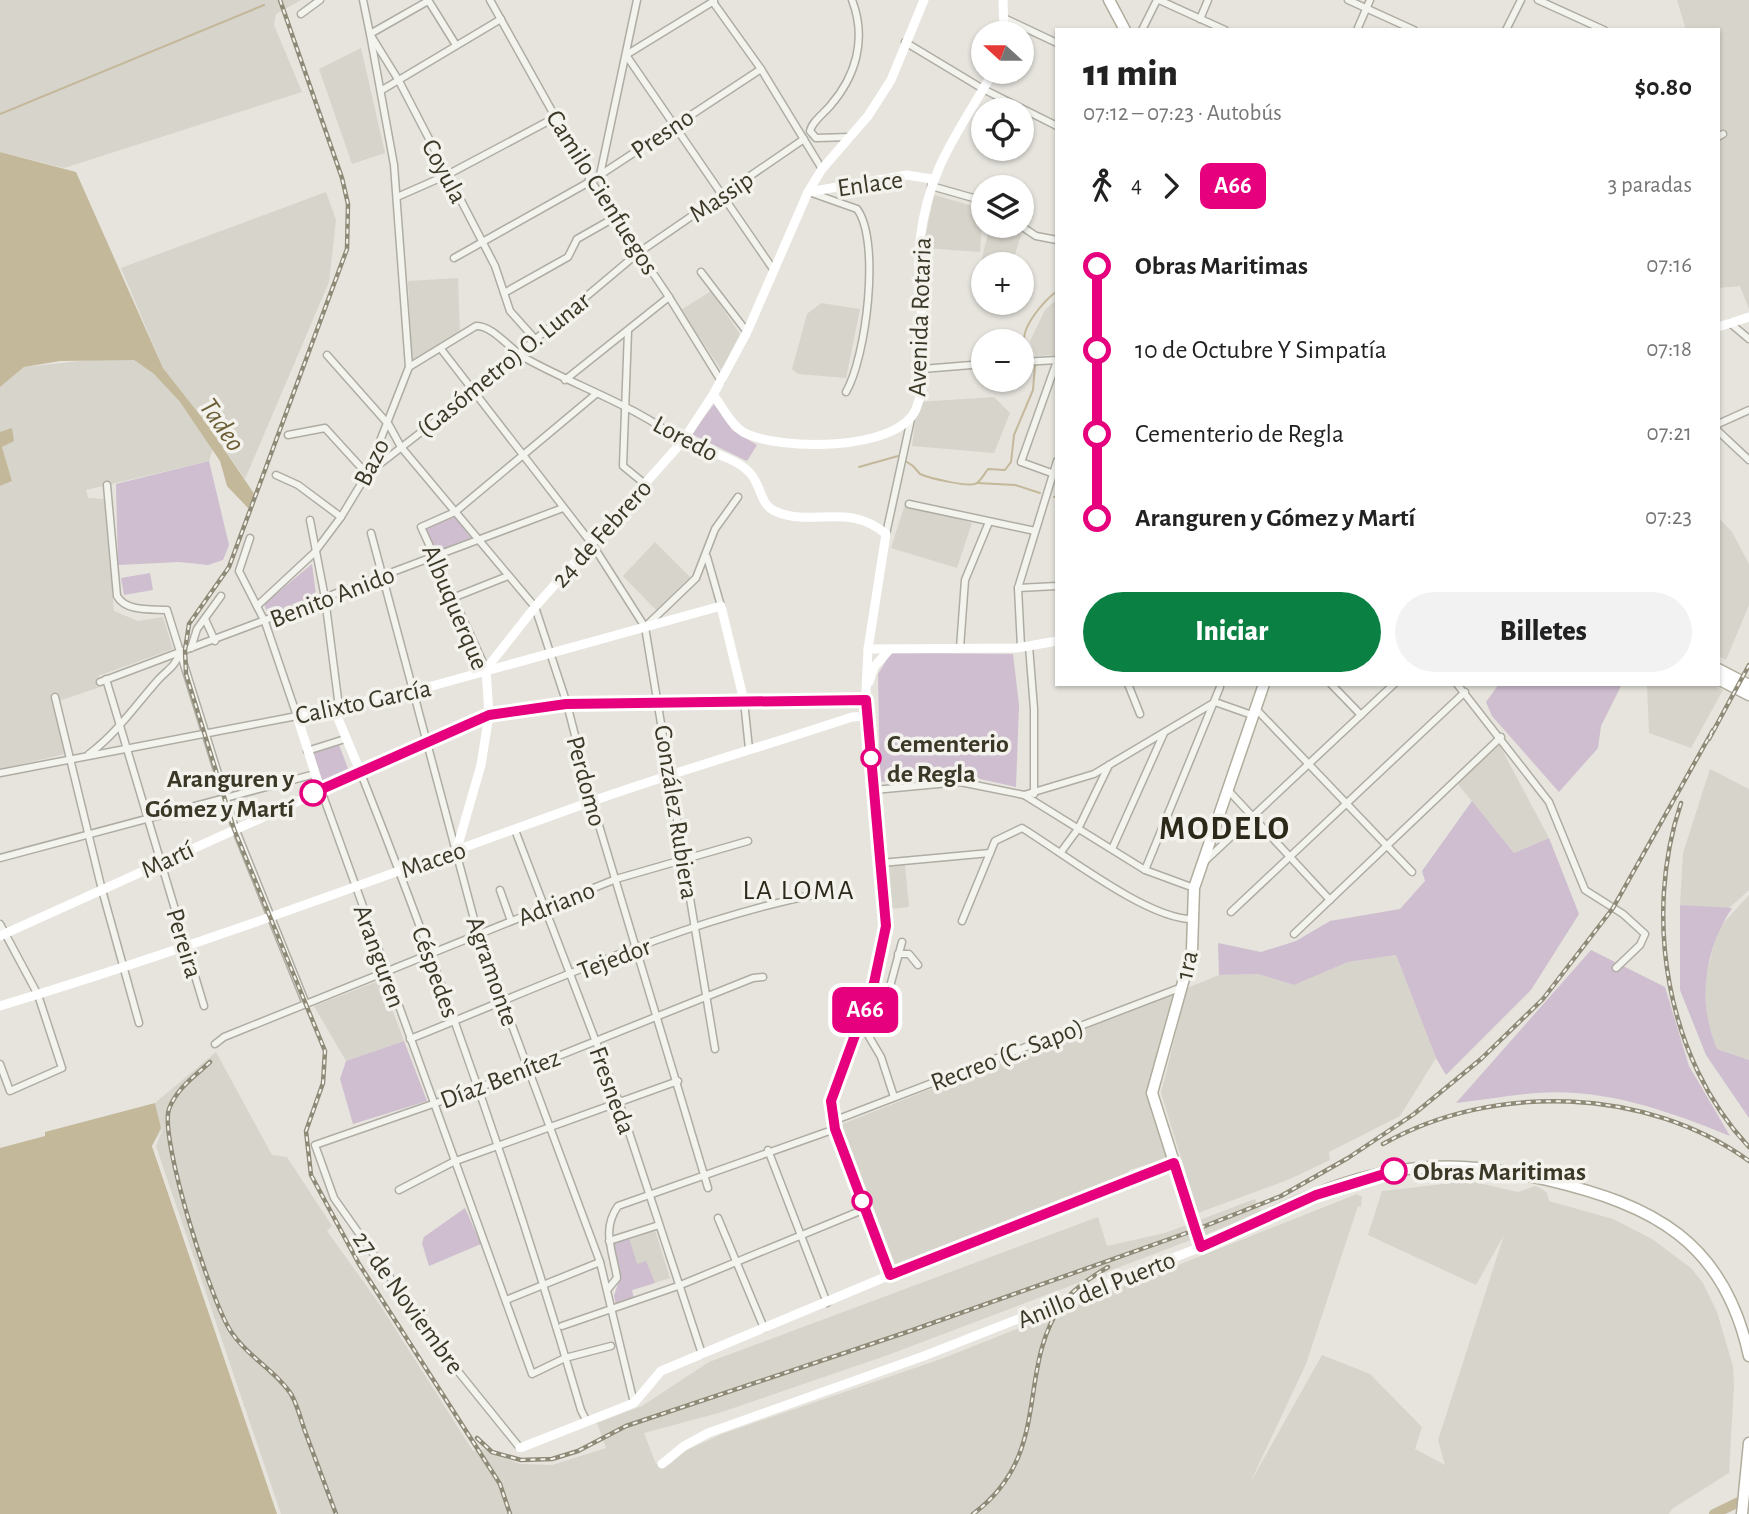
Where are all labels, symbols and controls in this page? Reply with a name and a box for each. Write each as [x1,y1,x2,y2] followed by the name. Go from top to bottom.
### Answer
[971,21,1034,84] north arrow
[971,21,1034,392] map controls
[1083,55,1178,93] text: 11 min
[1634,74,1692,100] text: $0.80
[971,98,1034,161] button: locate
[1083,102,1282,125] text: 07:12 – 07:23 · Autobús
[627,104,699,164] street label: Presno
[541,106,663,279] street label: Camilo Cienfuegos
[417,135,472,208] street label: Coyula
[685,166,758,227] street label: Massip
[836,167,905,201] street label: Enlace
[1083,167,1121,205] icon: walk
[1152,167,1190,205] icon: forward
[1131,174,1142,197] text: 4
[1214,174,1252,198] text: A66
[1608,174,1692,197] text: 3 paradas
[971,175,1034,238] button: layers
[904,237,936,397] street label: Avenida Rotaria
[971,252,1034,315] button: +
[1135,253,1308,279] text: Obras Maritimas
[1646,254,1692,277] text: 07:16
[412,287,596,442] street label: (Gasómetro) O. Lunar
[971,329,1034,392] button: −
[1135,337,1387,363] text: 10 de Octubre Y Simpatía
[1646,338,1692,361] text: 07:18
[193,393,249,457] water label: Tadeo
[649,411,722,467] street label: Loredo
[1135,421,1344,447] text: Cementerio de Regla
[1647,422,1692,445] text: 07:21
[349,435,394,490] street label: Bazo
[547,475,657,593] street label: 24 de Febrero
[1135,505,1415,531] text: Aranguren y Gómez y Martí
[1645,506,1692,529] text: 07:23
[417,541,493,674] street label: Albuquerque
[267,561,398,633] street label: Benito Anido
[1083,592,1381,672] button: Iniciar
[1395,592,1692,672] button: Billetes
[293,675,434,729] street label: Calixto García
[649,723,703,901] street label: González Rubiera
[887,731,1009,787] place label: Cementerio de Regla
[562,733,611,829] street label: Perdomo
[861,748,881,768] marker: Cementerio de Regla
[145,766,295,822] place label: Aranguren y Gómez y Martí
[300,780,326,806] marker: Aranguren y Gómez y Martí
[1159,813,1291,846] district label: MODELO
[137,836,198,883] street label: Martí
[397,837,469,883] street label: Maceo
[514,877,599,931] street label: Adriano
[742,877,856,905] district label: LA LOMA
[348,901,410,1011] street label: Aranguren
[161,905,207,981] street label: Pereira
[461,913,523,1030] street label: Agramonte
[407,923,464,1021] street label: Céspedes
[574,933,655,985] street label: Tejedor
[1171,948,1203,982] street label: 1ra
[825,987,905,1033] line badge: A66
[846,998,884,1022] text: A66
[927,1014,1087,1096] street label: Recreo (C. Sapo)
[584,1043,640,1138] street label: Fresneda
[437,1044,564,1114] street label: Díaz Benítez
[1381,1158,1407,1184] marker: Obras Maritimas
[1413,1159,1586,1185] place label: Obras Maritimas
[852,1191,872,1211] unlabelled marker
[348,1226,469,1379] street label: 27 de Noviembre
[1014,1246,1179,1333] street label: Anillo del Puerto

